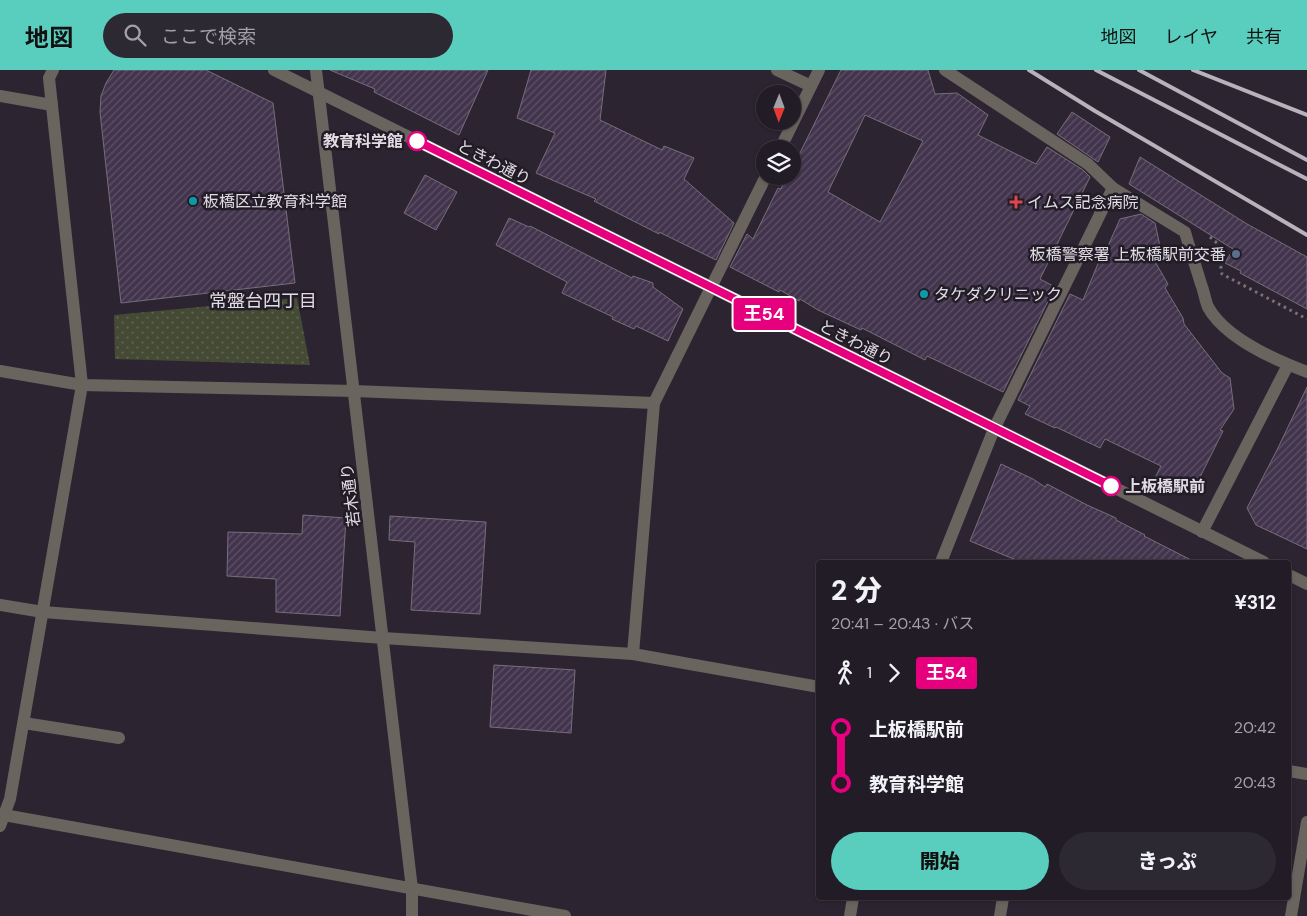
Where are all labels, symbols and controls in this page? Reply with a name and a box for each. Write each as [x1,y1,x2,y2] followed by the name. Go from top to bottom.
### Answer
[103,13,453,58] search box
[121,21,149,49] icon: search
[25,22,73,53] text: 地図
[161,24,256,49] text: ここで検索
[1101,25,1137,49] text: 地図
[1165,25,1218,49] text: レイヤ
[1246,25,1282,49] text: 共有
[756,85,801,130] north arrow
[756,85,801,185] map controls
[323,131,403,152] place label: 教育科学館
[407,131,427,151] marker: 教育科学館
[453,135,534,190] street label: ときわ通り
[756,140,801,185] button: layers
[203,191,347,212] place label: 板橋区立教育科学館
[1027,192,1139,213] place label: イムス記念病院
[187,195,199,207] marker: 板橋区立教育科学館
[1009,195,1023,209] marker: イムス記念病院
[1030,244,1226,265] place label: 板橋警察署 上板橋駅前交番
[1230,248,1242,260] marker: 板橋警察署 上板橋駅前交番
[934,284,1062,305] place label: タケダクリニック
[918,288,930,300] marker: タケダクリニック
[209,289,317,313] district label: 常盤台四丁目
[735,298,793,330] line badge: 王54
[744,302,784,326] text: 王54
[815,315,896,370] street label: ときわ通り
[336,462,365,528] street label: 若木通り
[1101,476,1121,496] marker: 上板橋駅前
[1125,476,1205,497] place label: 上板橋駅前
[831,572,882,609] text: 2 分
[1234,590,1276,615] text: ¥312
[831,613,974,634] text: 20:41 – 20:43 · バス
[831,659,859,687] icon: walk
[880,659,908,687] icon: forward
[926,661,967,685] text: 王54
[867,662,872,683] text: 1
[869,717,964,742] text: 上板橋駅前
[1234,717,1276,738] text: 20:42
[869,772,964,797] text: 教育科学館
[1234,772,1276,793] text: 20:43
[831,832,1049,890] button: 開始
[1059,832,1276,890] button: きっぷ

